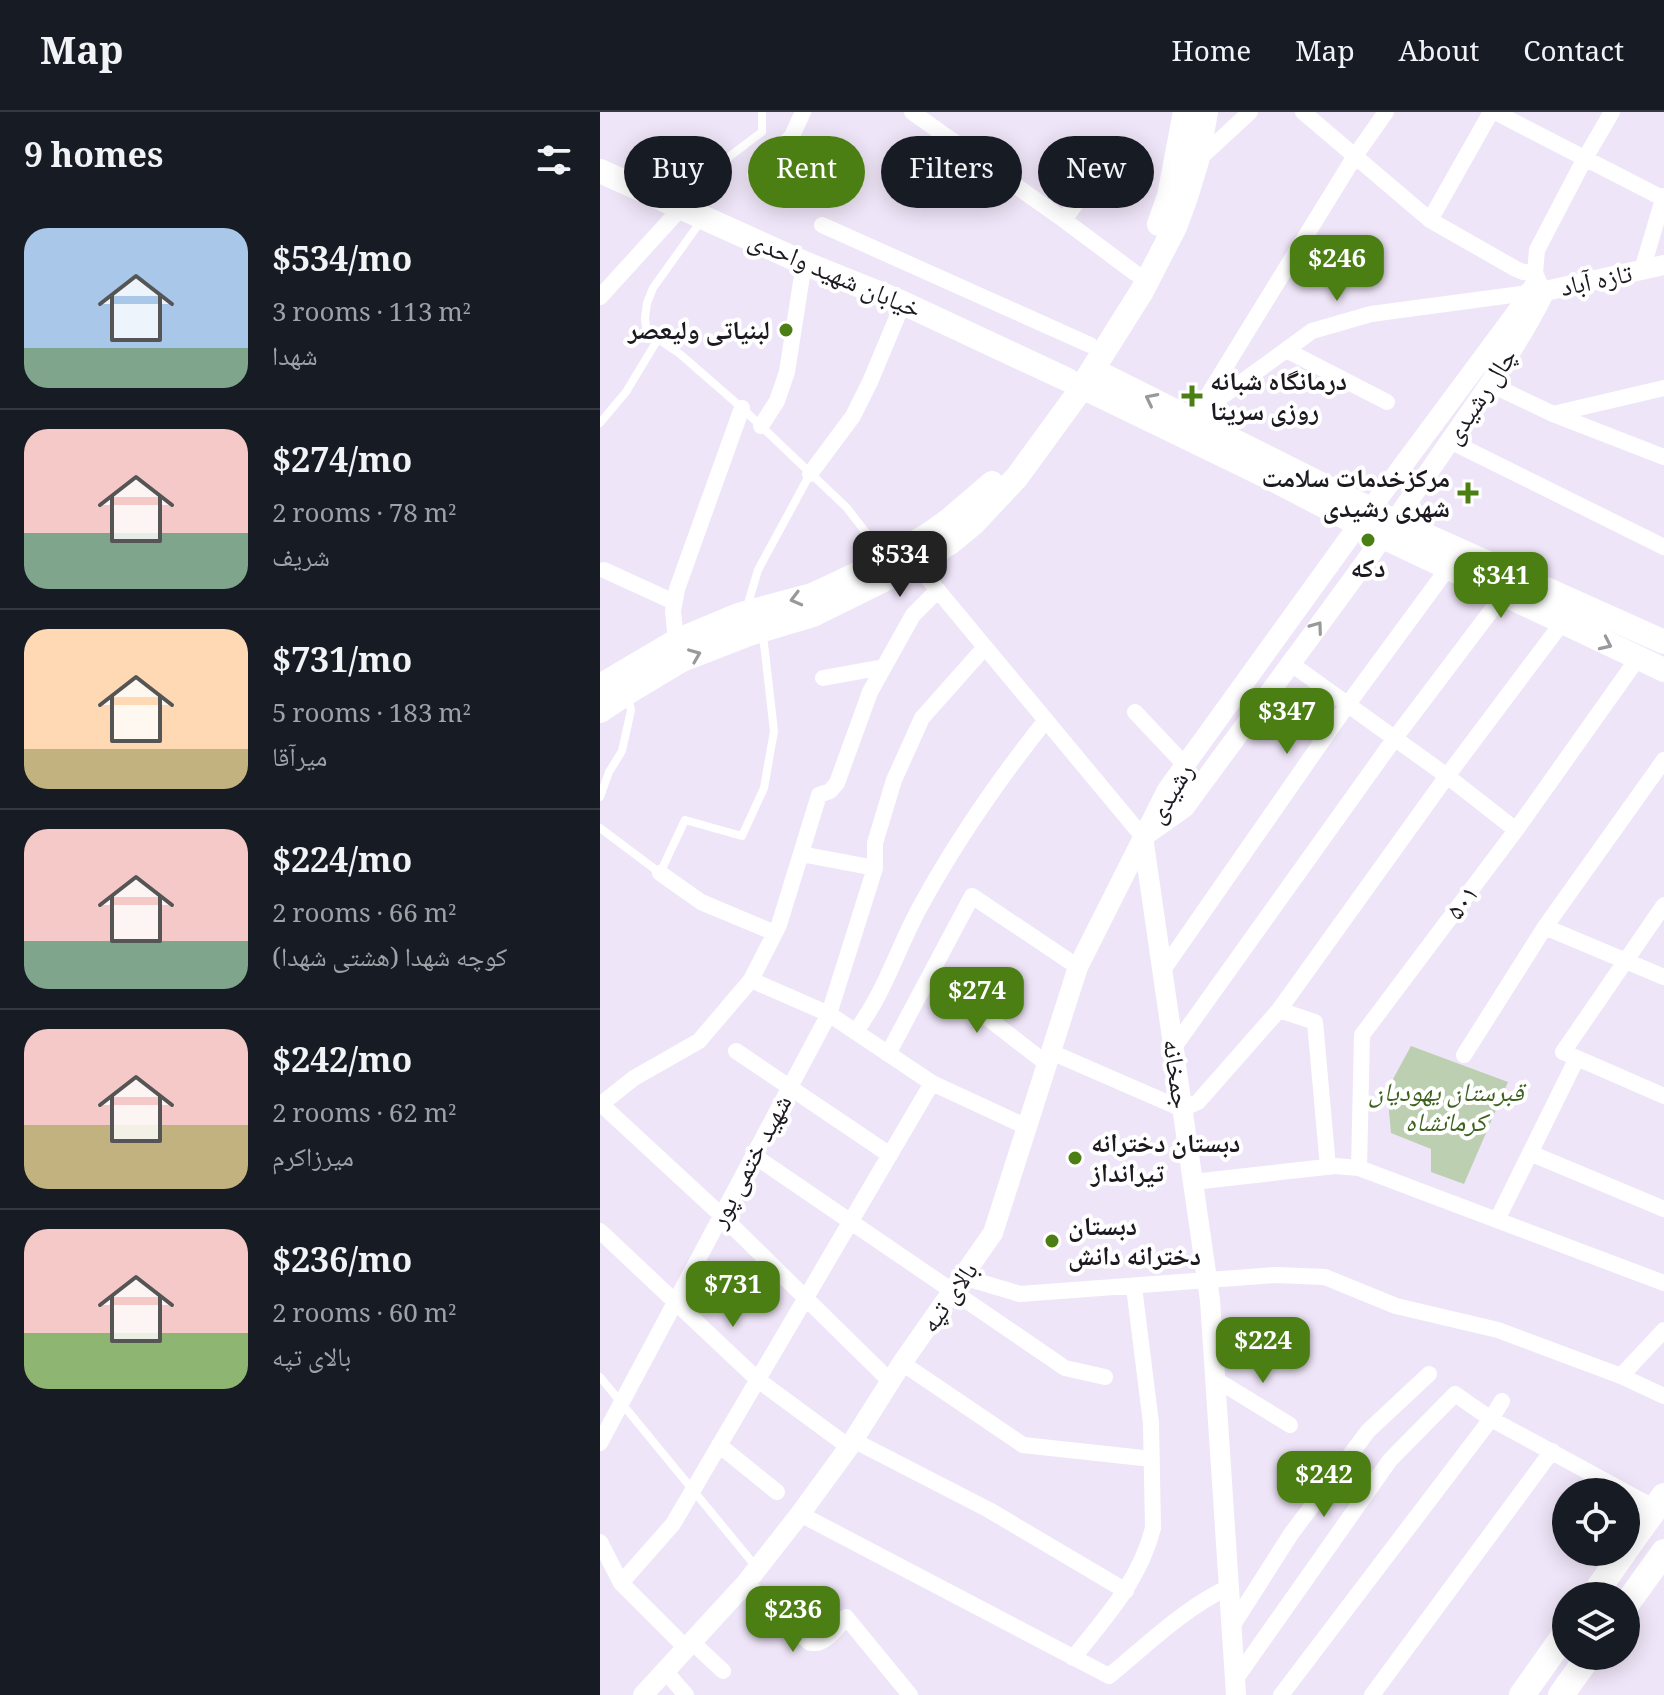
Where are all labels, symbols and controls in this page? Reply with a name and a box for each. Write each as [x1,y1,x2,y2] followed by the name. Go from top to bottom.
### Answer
[40,23,124,88] text: Map
[1172,31,1251,79] text: Home
[1295,31,1355,79] text: Map
[1399,31,1479,79] text: About
[1523,31,1624,79] text: Contact
[24,131,163,189] text: 9 homes
[624,136,732,208] chip: Buy
[748,136,865,208] chip: Rent
[881,136,1022,208] chip: Filters
[1038,136,1154,208] chip: New
[532,138,576,182] icon: filters
[740,220,928,333] street label: خیابان شهید واحدی
[272,235,412,293] text: $534/mo
[1290,235,1384,303] pin: $246
[1308,239,1366,283] text: $246
[1557,254,1637,312] street label: تازه آباد
[88,260,184,356] icon: home
[272,293,471,337] text: 3 rooms · 113 m²
[627,311,770,355] place label: لبنیاتی ولیعصر
[777,321,795,339] marker: لبنیاتی ولیعصر
[272,337,318,381] text: شهدا
[1434,340,1531,455] street label: چال رشیدی
[1210,362,1347,436] place label: درمانگاه شبانه روزی سریتا
[1181,385,1203,407] marker: درمانگاه شبانه روزی سریتا
[1145,393,1160,409] one-way arrow
[272,436,412,494] text: $274/mo
[1262,459,1450,533] place label: مرکزخدمات سلامت شهری رشیدی
[88,461,184,557] icon: home
[1457,482,1479,504] marker: مرکزخدمات سلامت شهری رشیدی
[272,494,456,538] text: 2 rooms · 78 m²
[853,531,947,599] pin: $534
[1359,531,1377,549] marker: دکه
[871,535,929,579] text: $534
[272,538,330,582] text: شریف
[1351,549,1385,593] place label: دکه
[1454,552,1548,620] pin: $341
[1472,556,1530,600] text: $341
[790,590,804,607] one-way arrow
[1307,621,1321,636] one-way arrow
[1598,634,1612,650] one-way arrow
[272,636,412,694] text: $731/mo
[687,648,701,665] one-way arrow
[88,661,184,757] icon: home
[1240,688,1334,756] pin: $347
[1258,692,1316,736] text: $347
[272,694,471,738] text: 5 rooms · 183 m²
[272,738,327,782] text: میرآقا
[1137,755,1208,834] street label: رشیدی
[272,836,412,894] text: $224/mo
[88,861,184,957] icon: home
[1436,877,1493,931] street label: ۵۰۱
[272,894,456,938] text: 2 rooms · 66 m²
[272,938,507,982] text: کوچه شهدا (هشتی شهدا)
[930,967,1024,1035] pin: $274
[948,971,1006,1015] text: $274
[272,1036,412,1094] text: $242/mo
[1147,1037,1201,1112] street label: جمخانه
[88,1061,184,1157] icon: home
[1368,1073,1527,1147] park label: قبرستان یهودیان کرمانشاه
[699,1088,806,1238] street label: شهید ختمی پور
[272,1094,456,1138] text: 2 rooms · 62 m²
[1090,1124,1240,1198] place label: دبستان دخترانه تیرانداز
[272,1138,354,1182] text: میرزاکرم
[1066,1149,1084,1167] marker: دبستان دخترانه تیرانداز
[1068,1207,1201,1281] place label: دبستان دخترانه دانش
[1043,1232,1061,1250] marker: دبستان دخترانه دانش
[272,1236,412,1294] text: $236/mo
[911,1254,992,1344] street label: بالای تپه
[88,1261,184,1357] icon: home
[686,1261,780,1329] pin: $731
[704,1265,762,1309] text: $731
[272,1294,456,1338] text: 2 rooms · 60 m²
[1216,1317,1310,1385] pin: $224
[1234,1321,1292,1365] text: $224
[272,1338,351,1382] text: بالای تپه
[1277,1451,1371,1519] pin: $242
[1295,1455,1353,1499] text: $242
[1552,1478,1640,1670] map controls
[1552,1478,1640,1566] button: locate
[1552,1582,1640,1670] button: layers
[746,1586,840,1654] pin: $236
[764,1590,822,1634] text: $236

